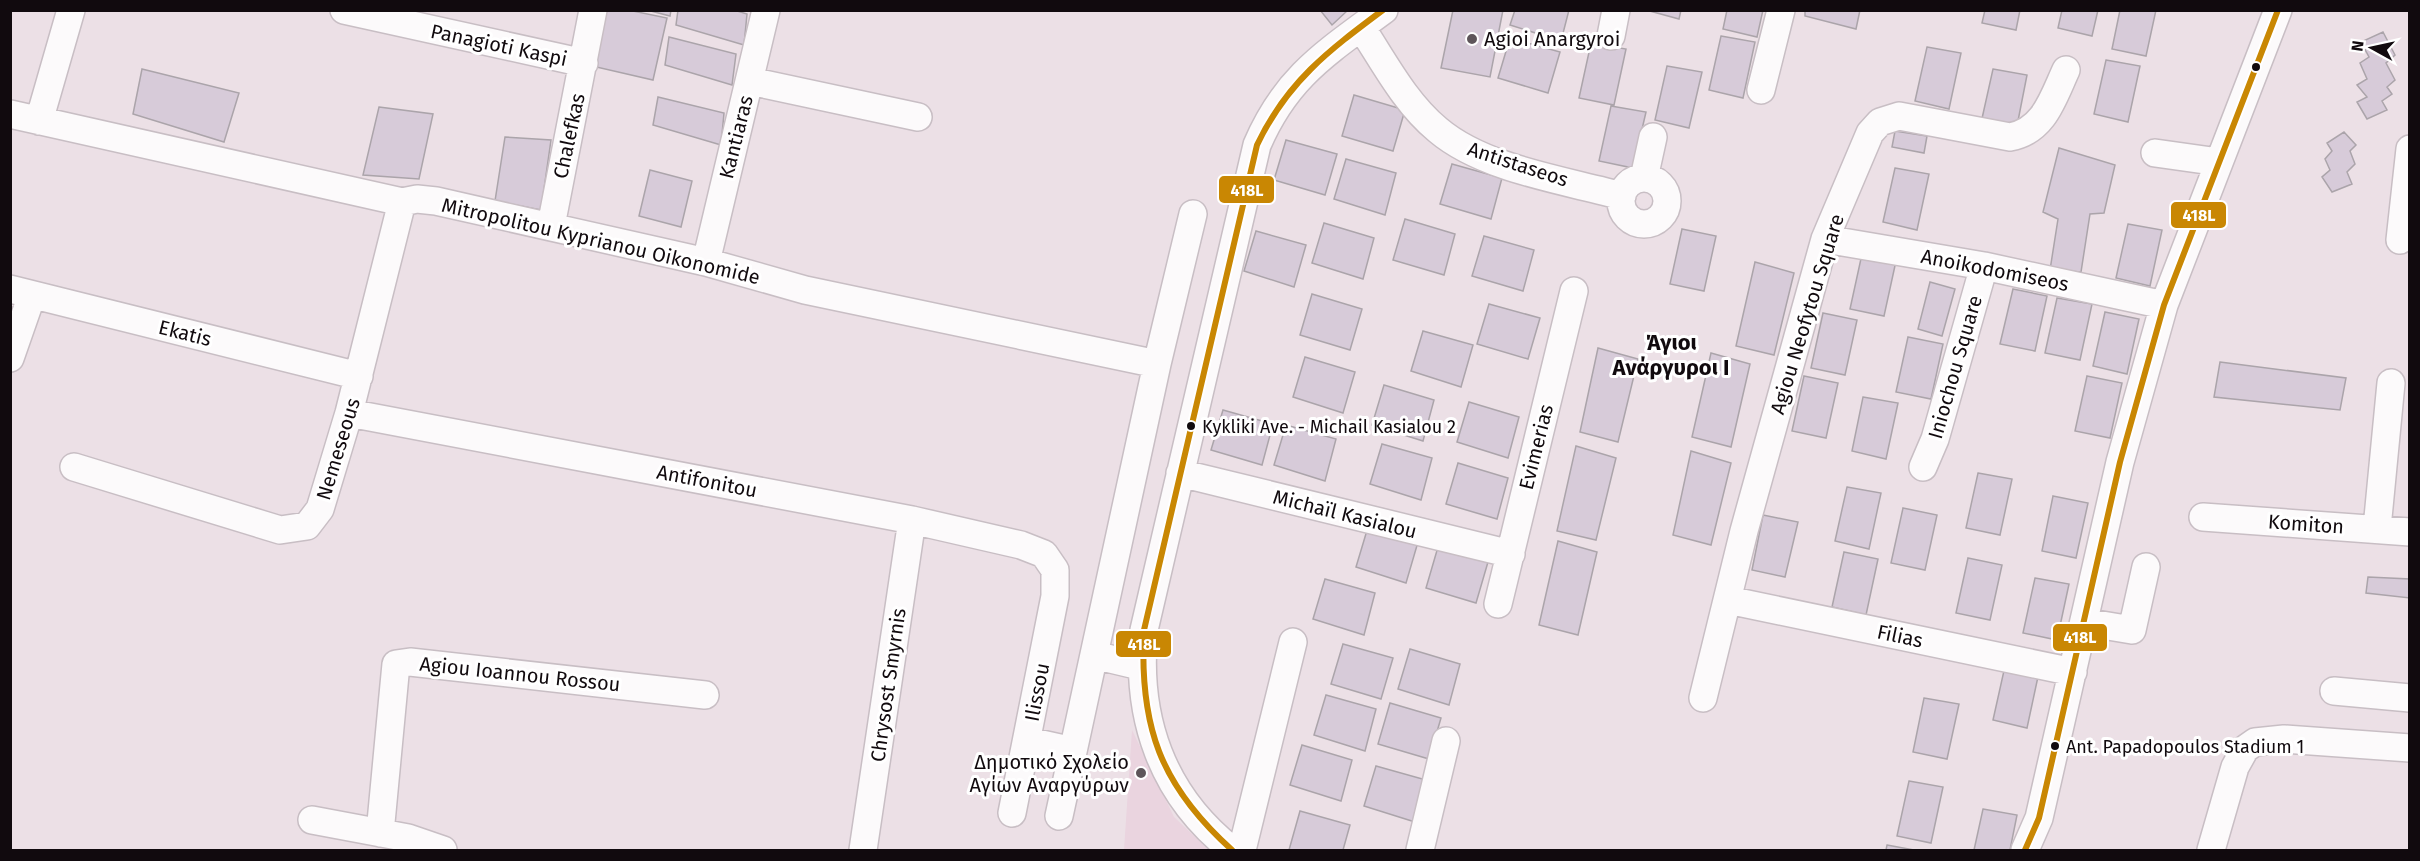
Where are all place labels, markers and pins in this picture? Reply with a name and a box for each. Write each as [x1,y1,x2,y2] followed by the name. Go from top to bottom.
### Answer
[1484,27,1620,51] place label: Agioi Anargyroi
[1465,32,1479,46] marker: Agioi Anargyroi
[2250,61,2262,73] unlabelled marker
[1202,416,1456,438] place label: Kykliki Ave. - Michail Kasialou 2
[1185,420,1197,432] marker: Kykliki Ave. - Michail Kasialou 2
[2066,736,2304,758] place label: Ant. Papadopoulos Stadium 1
[2049,740,2061,752] marker: Ant. Papadopoulos Stadium 1
[970,750,1129,797] place label: Δημοτικό Σχολείο Αγίων Αναργύρων
[1134,766,1148,780] marker: Δημοτικό Σχολείο Αγίων Αναργύρων

